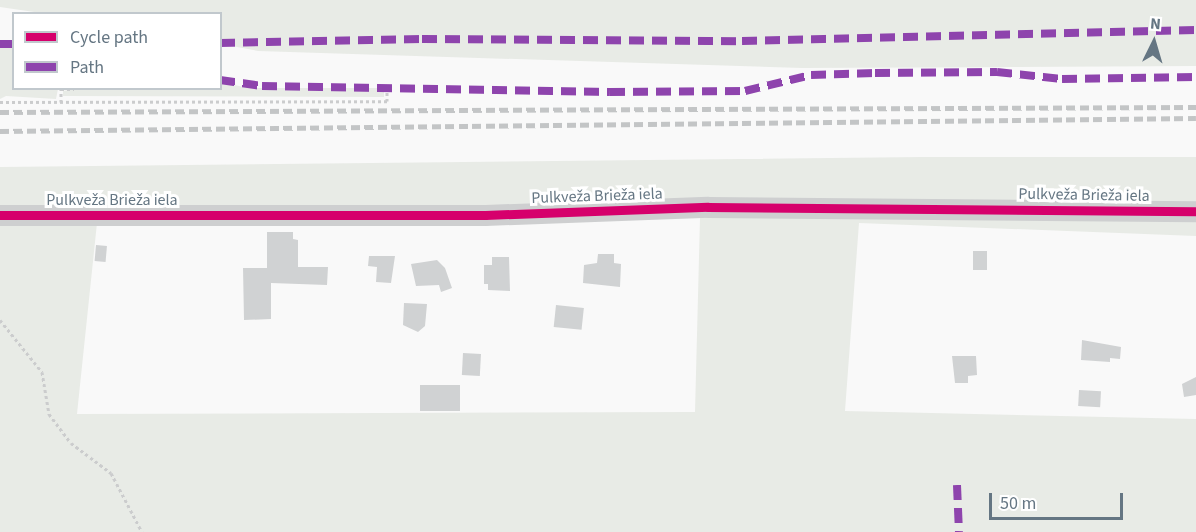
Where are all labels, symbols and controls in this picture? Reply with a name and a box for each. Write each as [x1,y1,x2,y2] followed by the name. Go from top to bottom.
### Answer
[12,12,222,90] legend
[1124,12,1184,72] north arrow
[1149,13,1162,35] text: N
[70,25,148,50] text: Cycle path
[70,55,104,80] text: Path
[531,184,663,208] street label: Pulkveža Brieža iela
[1018,184,1150,206] street label: Pulkveža Brieža iela
[46,190,178,210] street label: Pulkveža Brieža iela
[992,481,1126,519] scale bar
[1000,491,1036,516] text: 50 m

